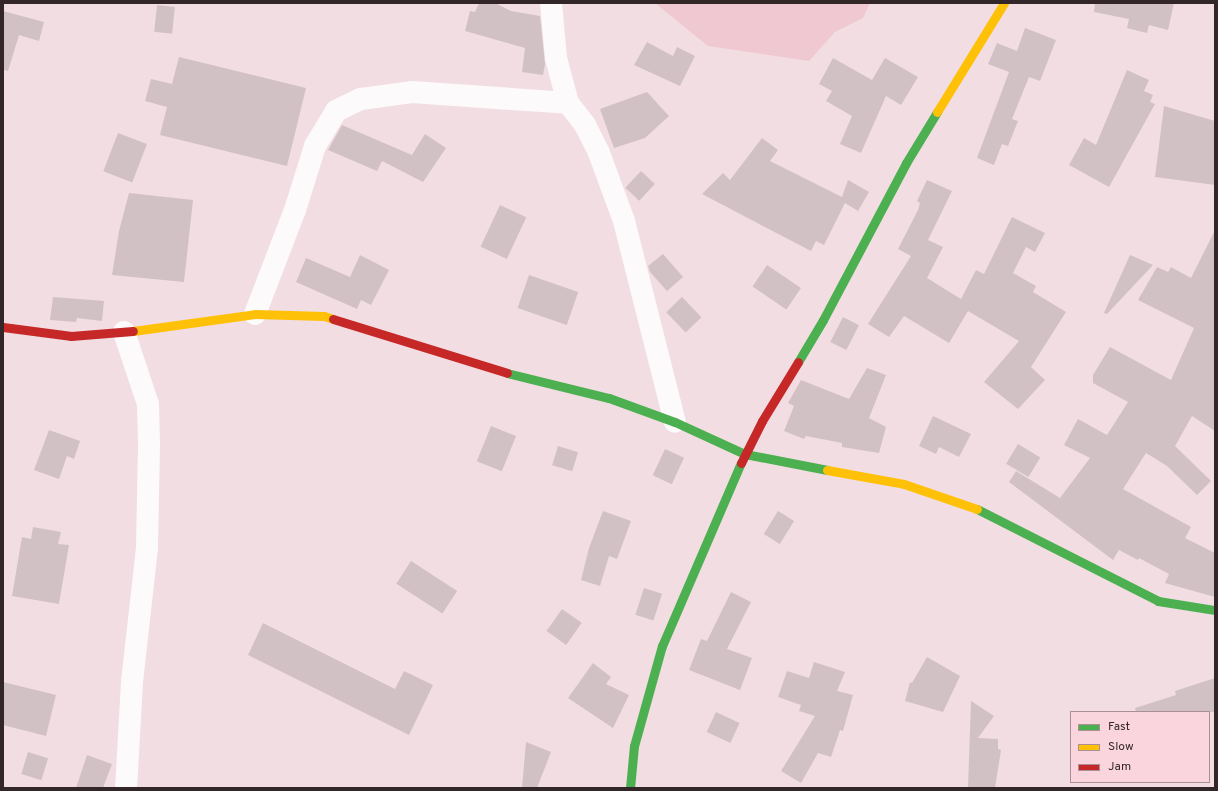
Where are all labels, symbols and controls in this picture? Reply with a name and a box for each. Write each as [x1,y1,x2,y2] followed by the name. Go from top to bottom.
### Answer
[1070,711,1210,783] legend
[1108,719,1130,735] text: Fast
[1108,739,1134,755] text: Slow
[1108,759,1131,775] text: Jam

